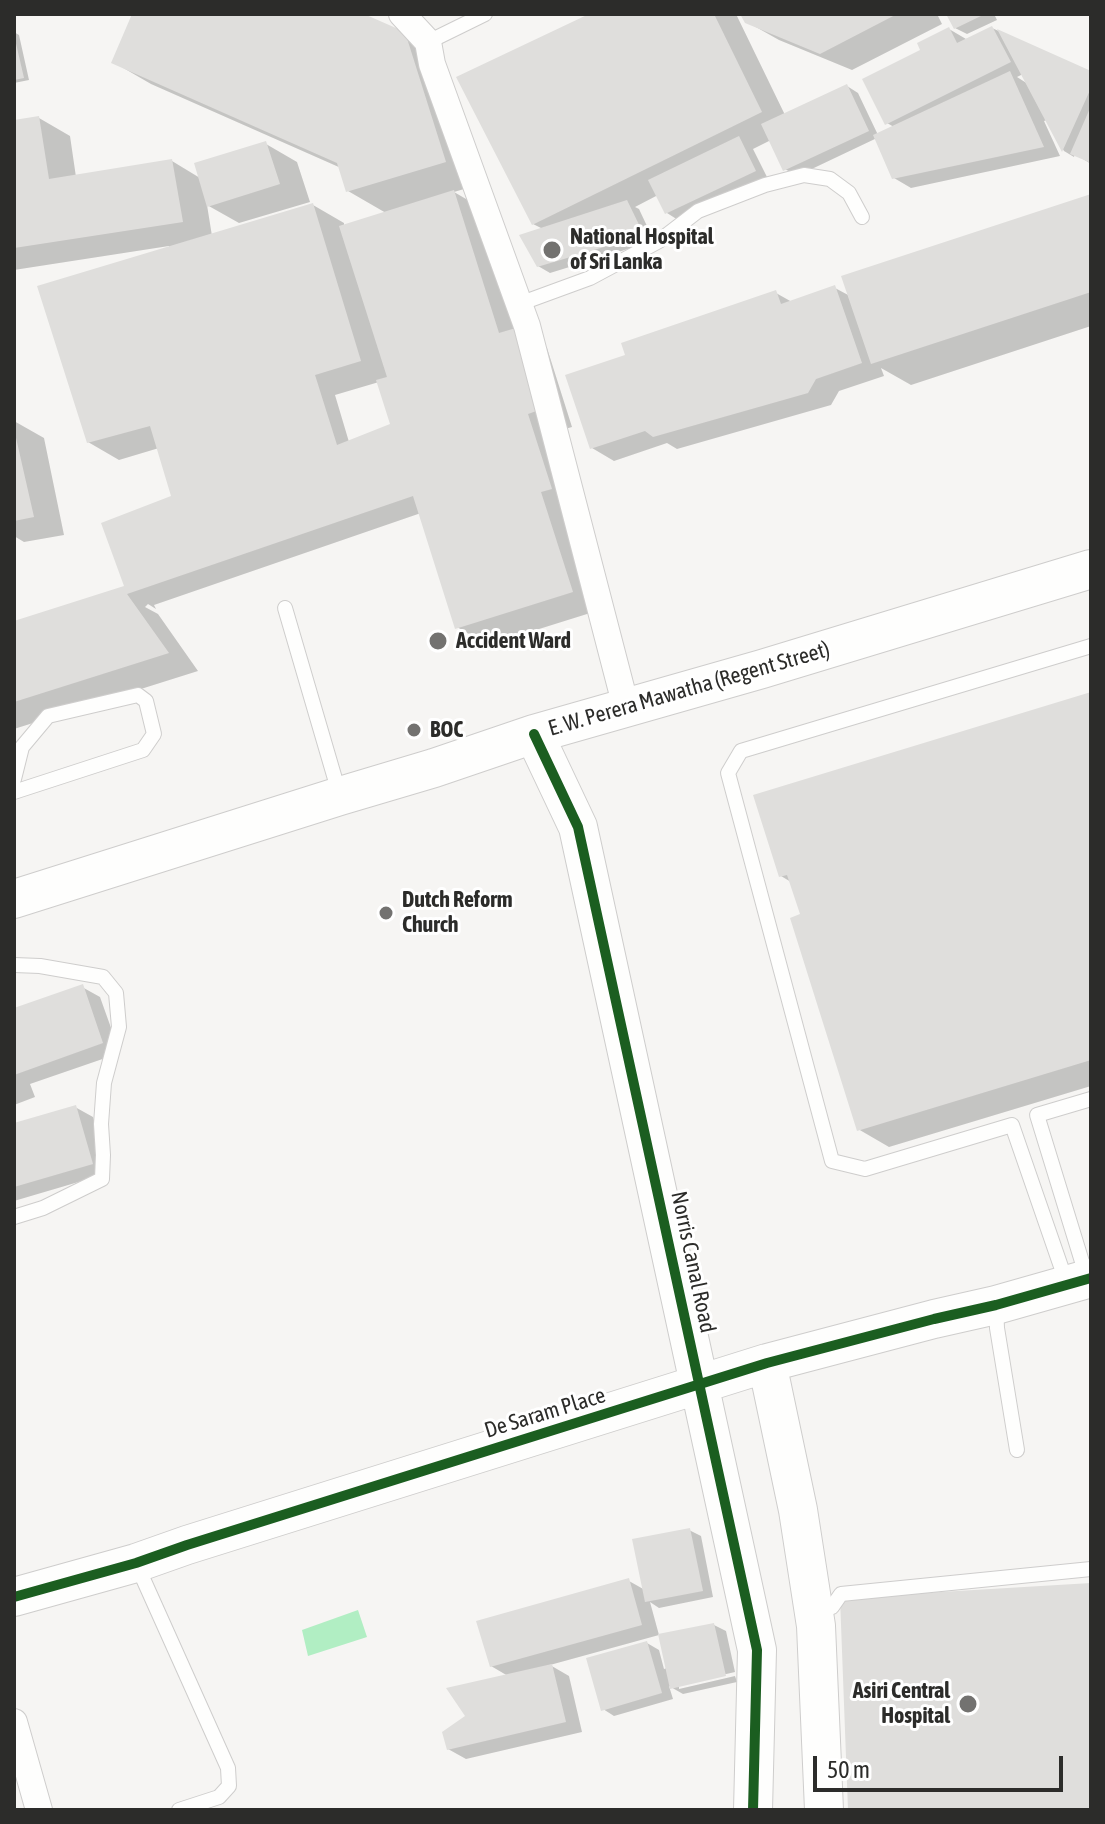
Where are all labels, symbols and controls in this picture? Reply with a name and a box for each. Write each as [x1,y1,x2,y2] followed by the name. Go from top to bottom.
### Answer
[570,224,713,276] place label: National Hospital of Sri Lanka
[541,239,563,261] marker: National Hospital of Sri Lanka
[456,628,571,654] place label: Accident Ward
[427,630,449,652] marker: Accident Ward
[545,636,833,742] street label: E. W. Perera Mawatha (Regent Street)
[430,717,463,743] place label: BOC
[405,721,423,739] marker: BOC
[402,887,513,938] place label: Dutch Reform Church
[377,904,395,922] marker: Dutch Reform Church
[665,1189,721,1335] street label: Norris Canal Road
[481,1382,609,1444] street label: De Saram Place
[853,1678,950,1730] place label: Asiri Central Hospital
[957,1693,979,1715] marker: Asiri Central Hospital
[817,1740,1067,1790] scale bar
[827,1756,870,1783] text: 50 m

